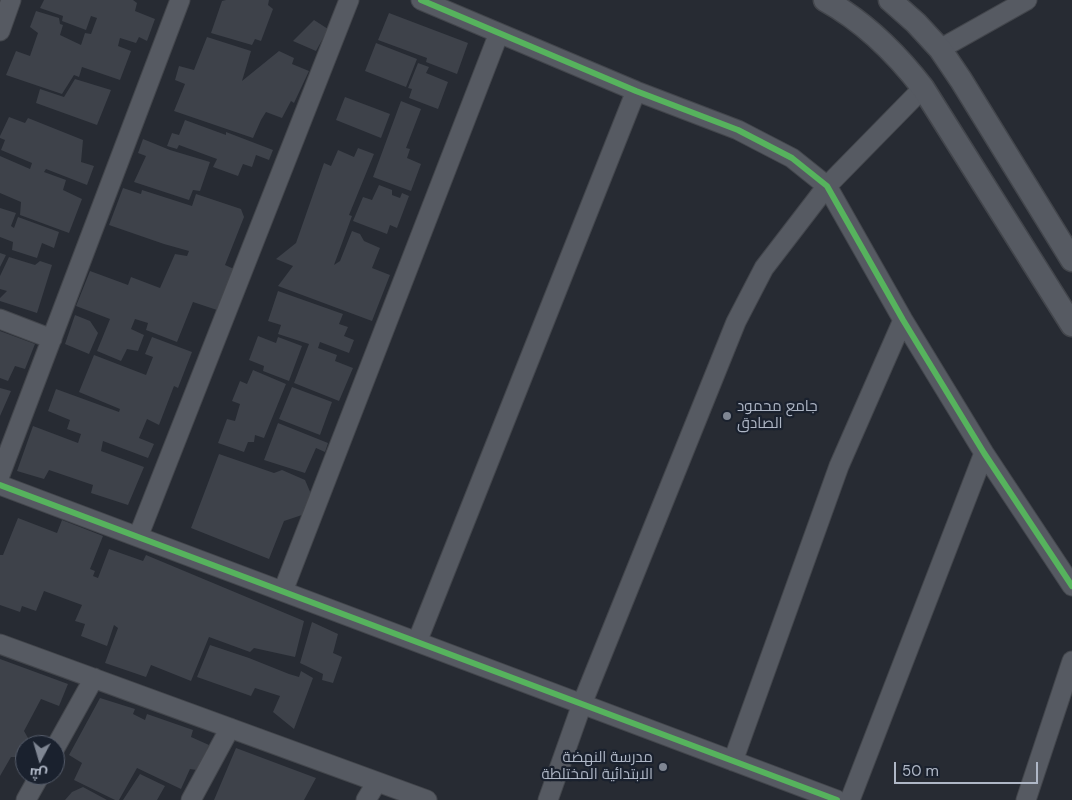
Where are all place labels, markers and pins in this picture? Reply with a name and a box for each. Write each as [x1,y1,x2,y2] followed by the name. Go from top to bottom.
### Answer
[737,398,818,433] place label: جامع محمود الصادق
[721,410,733,422] marker: جامع محمود الصادق
[542,749,653,784] place label: مدرسة النهضة الابتدائية المختلطة
[657,761,669,773] marker: مدرسة النهضة الابتدائية المختلطة

